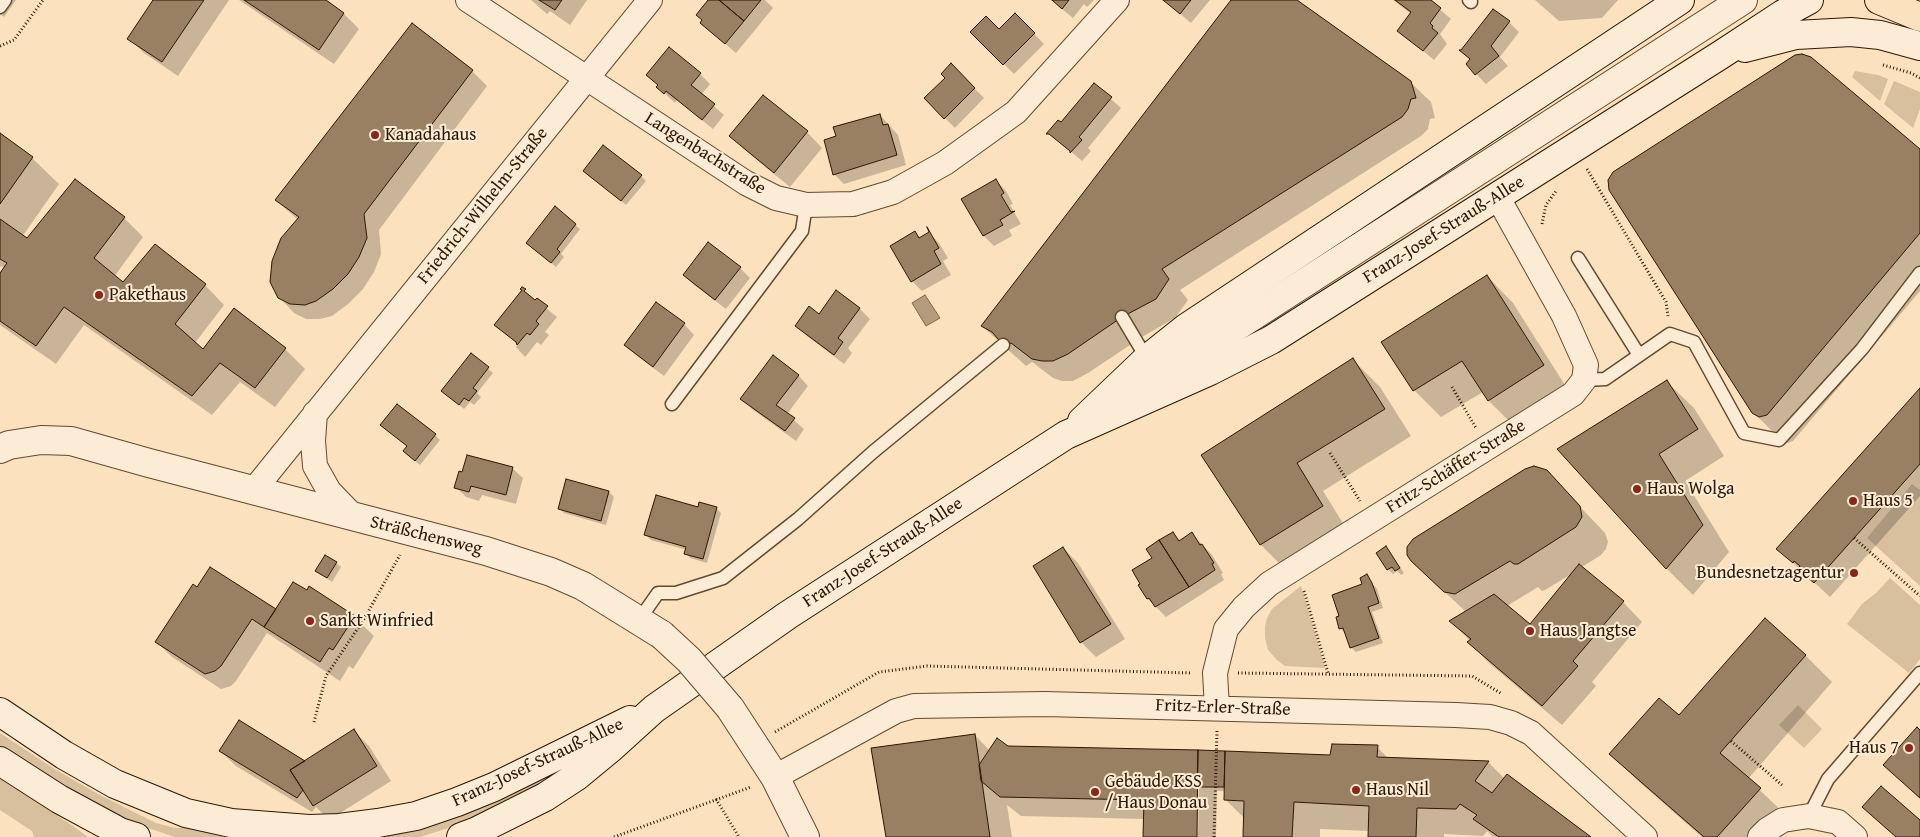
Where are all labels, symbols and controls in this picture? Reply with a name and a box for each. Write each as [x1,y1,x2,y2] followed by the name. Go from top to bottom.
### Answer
[640,108,770,200] street label: Langenbachstraße
[413,123,553,289] street label: Friedrich-Wilhelm-Straße
[385,124,476,146] place label: Kanadahaus
[369,129,381,141] marker: Kanadahaus
[1359,171,1529,289] street label: Franz-Josef-Strauß-Allee
[109,284,186,306] place label: Pakethaus
[93,289,105,301] marker: Pakethaus
[1382,415,1530,519] street label: Fritz-Schäffer-Straße
[1647,478,1735,500] place label: Haus Wolga
[1631,483,1643,495] marker: Haus Wolga
[1863,490,1913,512] place label: Haus 5
[799,493,967,613] street label: Franz-Josef-Strauß-Allee
[1847,495,1859,507] marker: Haus 5
[368,512,484,560] street label: Sträßchensweg
[1696,562,1844,584] place label: Bundesnetzagentur
[1848,567,1860,579] marker: Bundesnetzagentur
[320,610,434,632] place label: Sankt Winfried
[304,615,316,627] marker: Sankt Winfried
[1540,620,1636,642] place label: Haus Jangtse
[1524,625,1536,637] marker: Haus Jangtse
[1155,695,1291,721] street label: Fritz-Erler-Straße
[449,714,627,812] street label: Franz-Josef-Strauß-Allee
[1849,737,1899,759] place label: Haus 7
[1903,742,1915,754] marker: Haus 7
[1105,771,1207,814] place label: Gebäude KSS / Haus Donau
[1366,779,1429,801] place label: Haus Nil
[1350,784,1362,796] marker: Haus Nil
[1089,786,1101,798] marker: Gebäude KSS / Haus Donau

